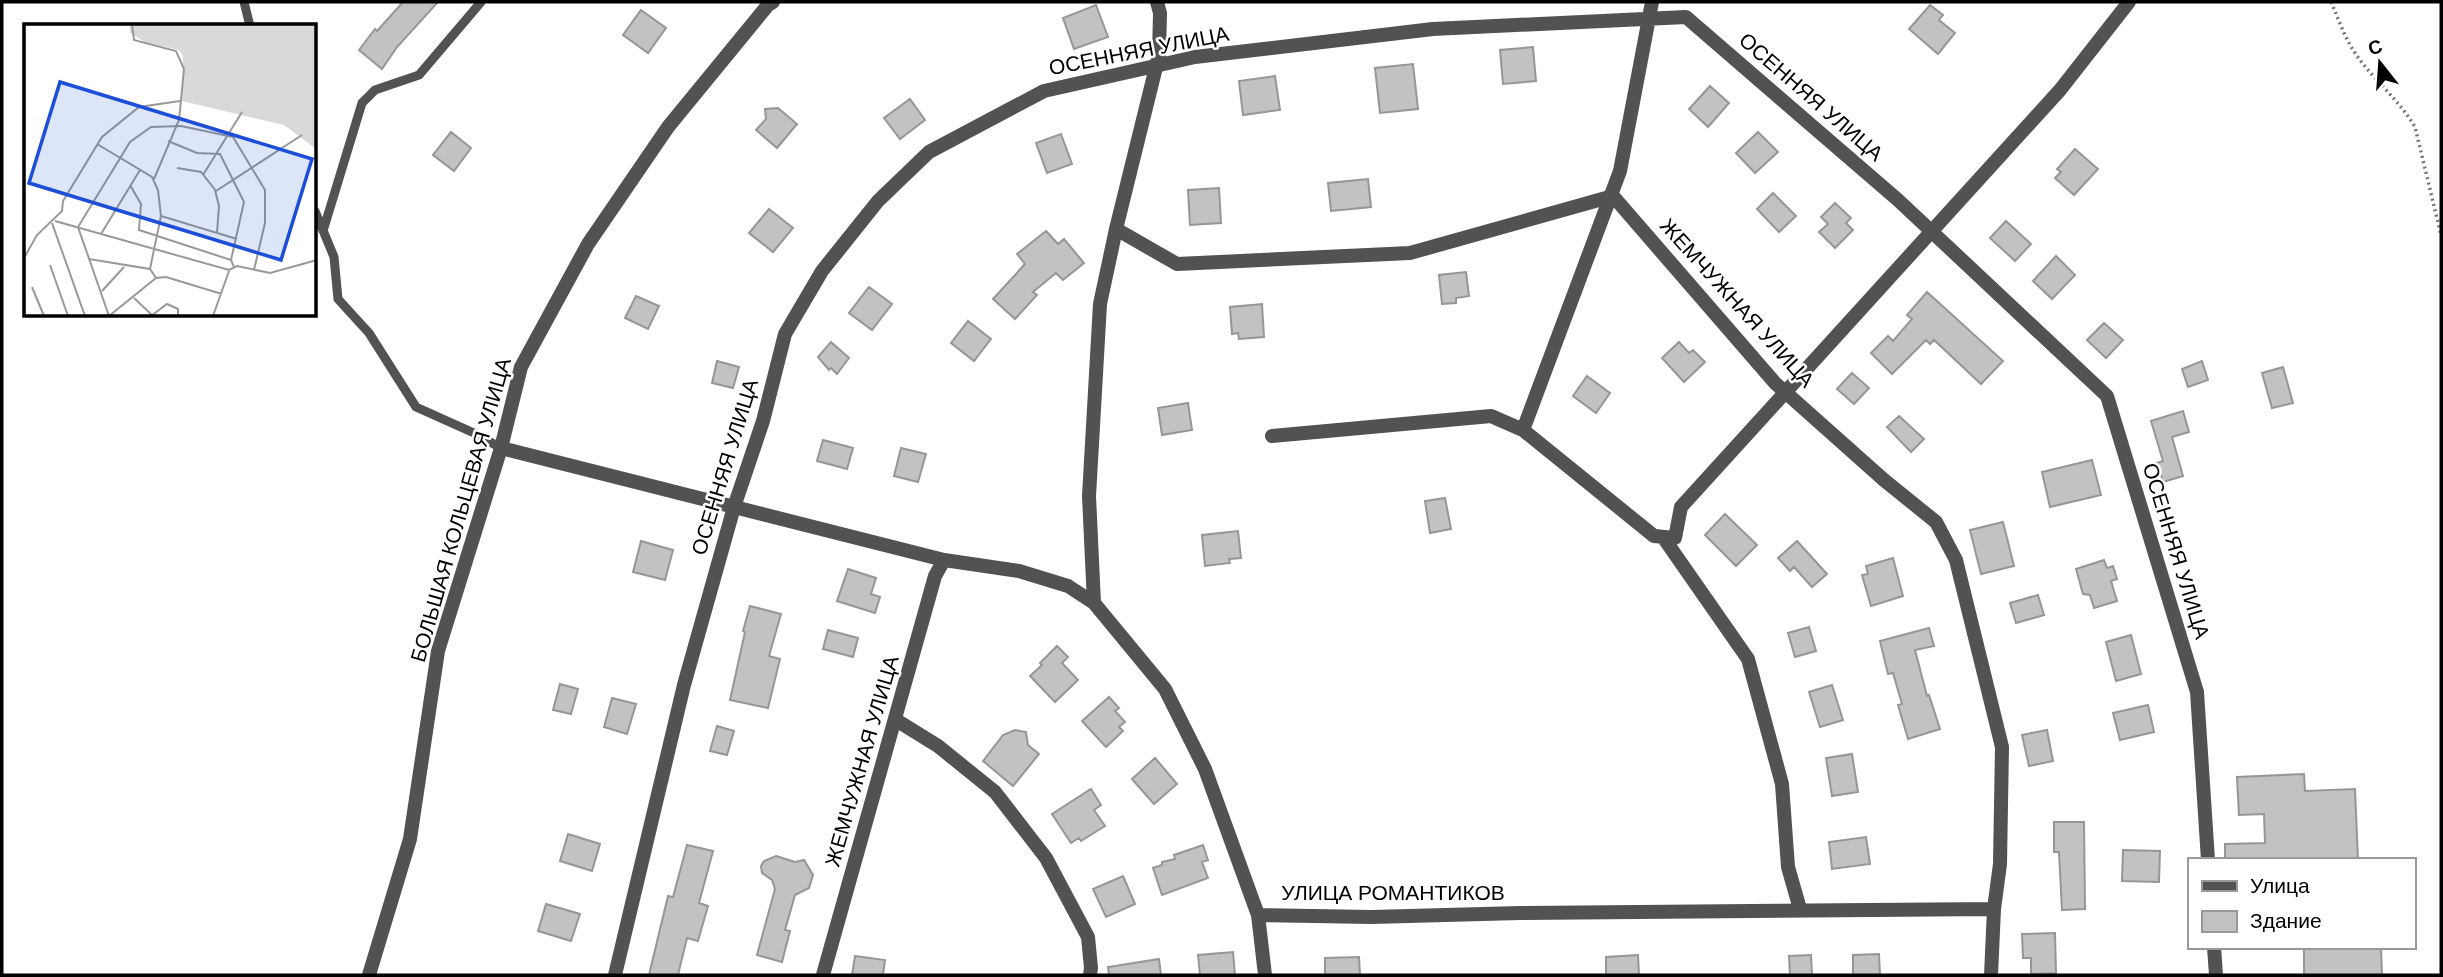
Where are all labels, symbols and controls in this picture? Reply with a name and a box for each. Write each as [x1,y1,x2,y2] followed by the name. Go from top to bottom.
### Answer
[1047,20,1231,82] street label: ОСЕННЯЯ УЛИЦА
[24,24,317,317] inset map
[1733,26,1889,168] street label: ОСЕННЯЯ УЛИЦА
[2345,28,2415,98] north arrow
[2365,33,2386,61] text: С
[1654,212,1820,394] street label: ЖЕМЧУЖНАЯ УЛИЦА
[404,354,518,666] street label: БОЛЬШАЯ КОЛЬЦЕВАЯ УЛИЦА
[685,375,765,559] street label: ОСЕННЯЯ УЛИЦА
[2136,459,2216,643] street label: ОСЕННЯЯ УЛИЦА
[818,652,906,870] street label: ЖЕМЧУЖНАЯ УЛИЦА
[2188,858,2415,949] legend
[2250,872,2310,900] text: Улица
[1281,879,1505,907] street label: УЛИЦА РОМАНТИКОВ
[2250,907,2322,935] text: Здание

